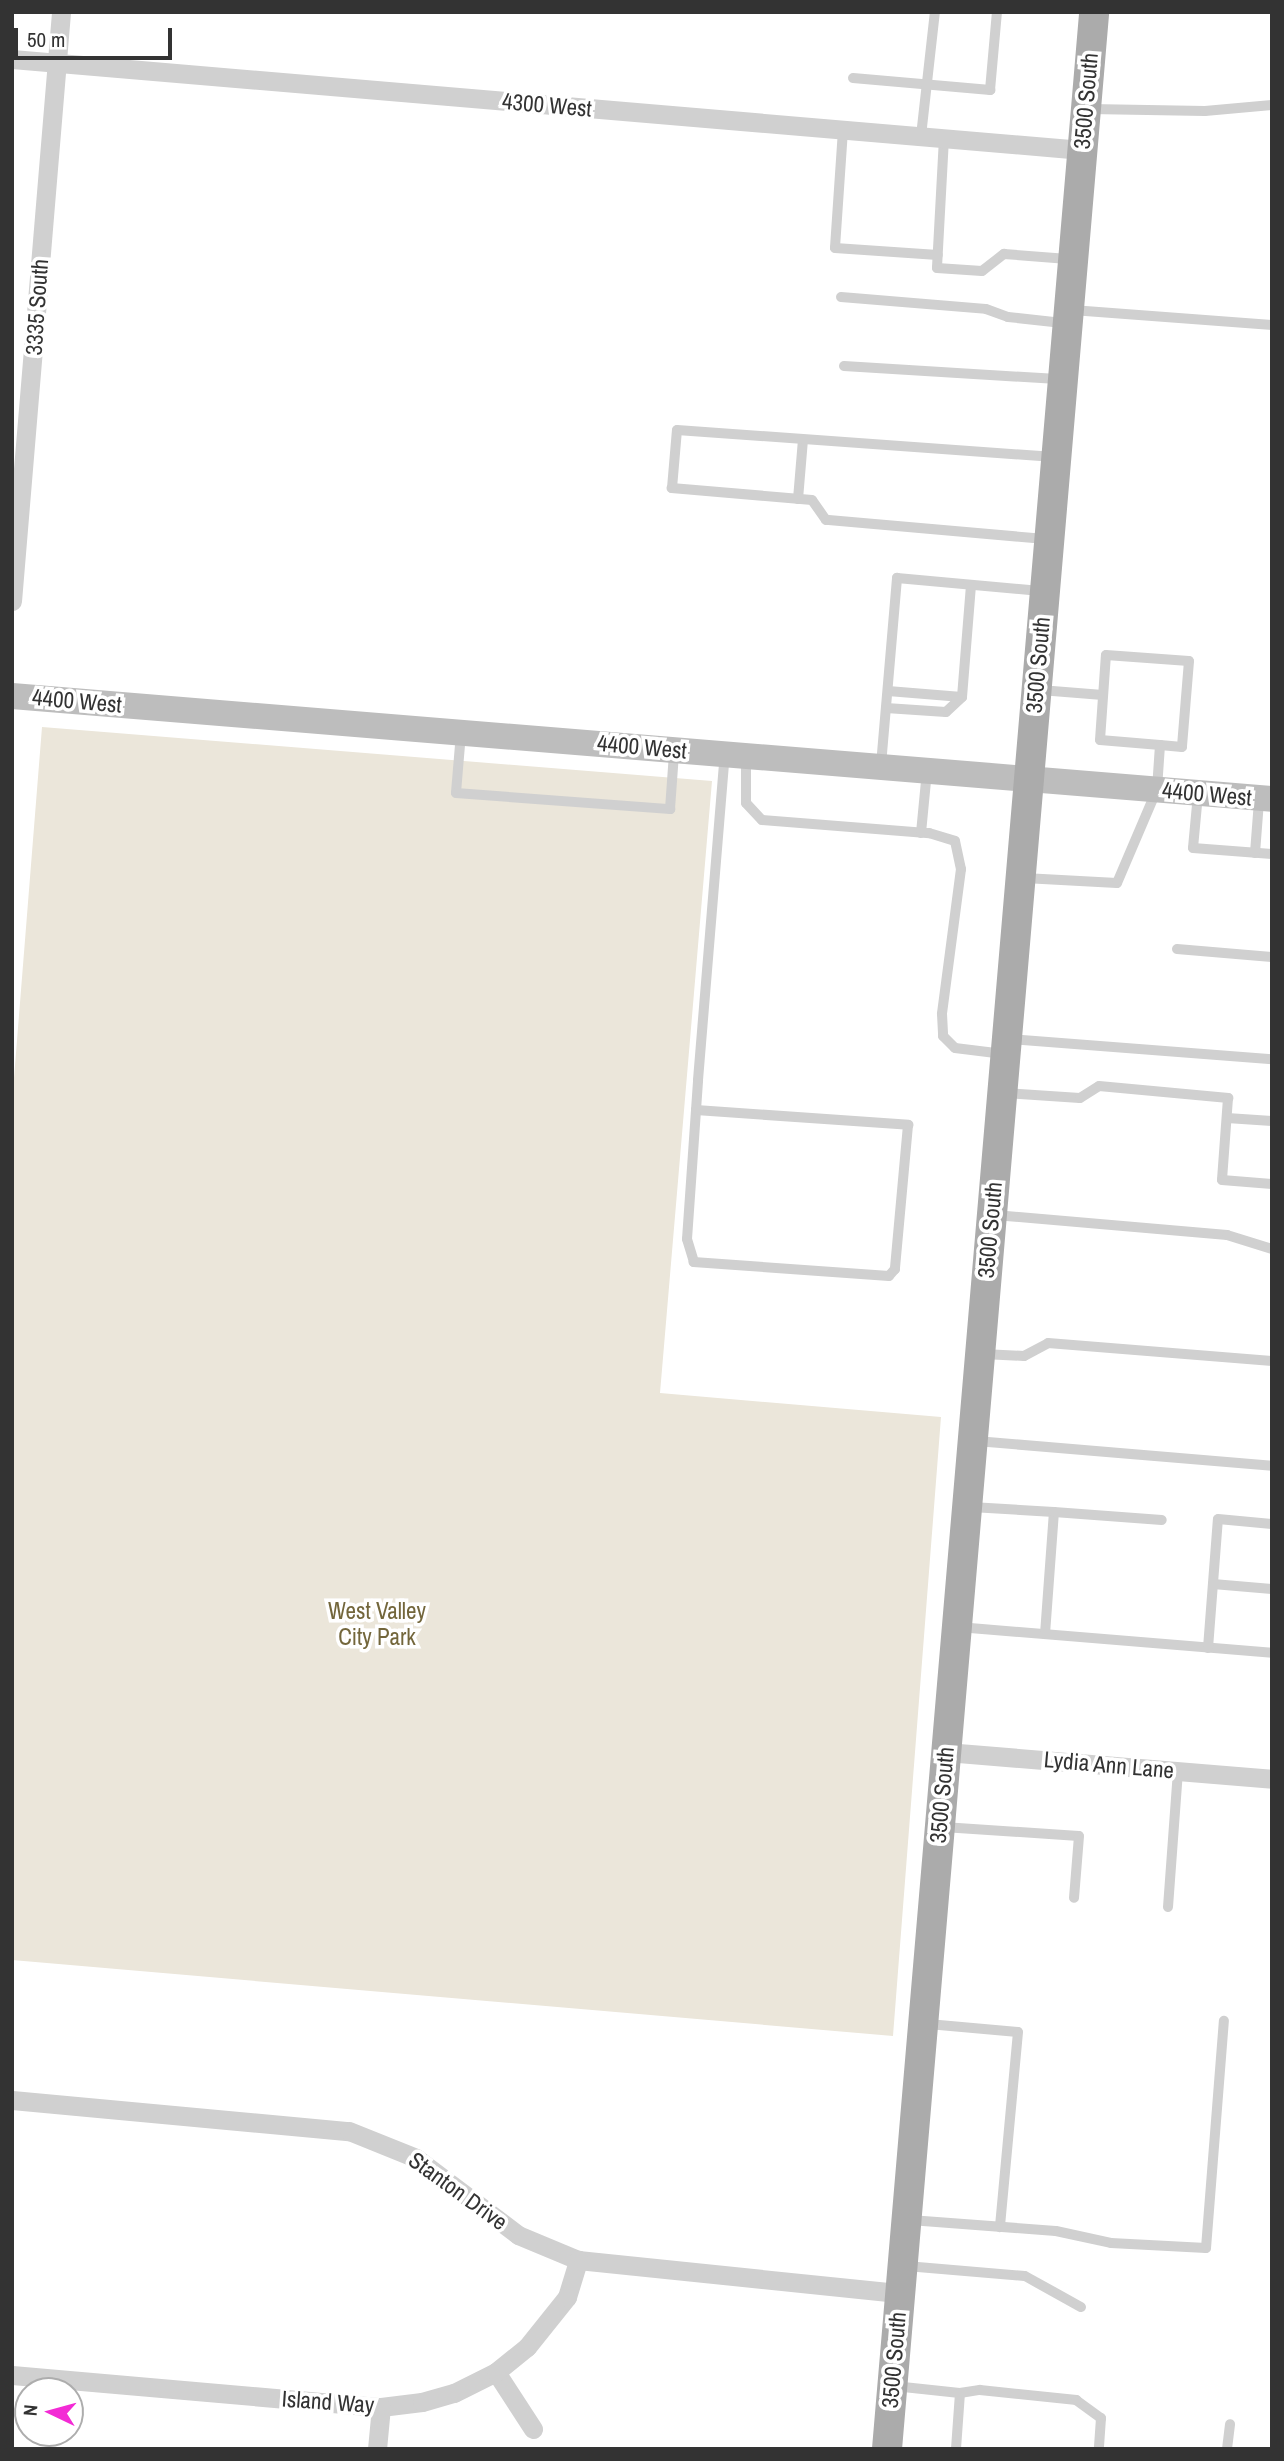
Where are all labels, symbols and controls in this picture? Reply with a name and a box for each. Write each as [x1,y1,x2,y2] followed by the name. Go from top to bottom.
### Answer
[18,14,175,58] scale bar
[27,25,65,54] text: 50 m
[1068,52,1104,150] street label: 3500 South
[501,87,593,123] street label: 4300 West
[20,258,54,356] street label: 3335 South
[1020,616,1056,714] street label: 3500 South
[31,683,123,719] street label: 4400 West
[596,729,688,765] street label: 4400 West
[1161,776,1253,812] street label: 4400 West
[972,1181,1008,1279] street label: 3500 South
[328,1597,426,1651] park label: West Valley City Park
[924,1746,960,1844] street label: 3500 South
[1042,1746,1176,1784] street label: Lydia Ann Lane
[403,2146,513,2236] street label: Stanton Drive
[876,2311,912,2409] street label: 3500 South
[14,2377,84,2447] north arrow
[281,2385,375,2419] street label: Island Way
[17,2404,44,2417] text: N

